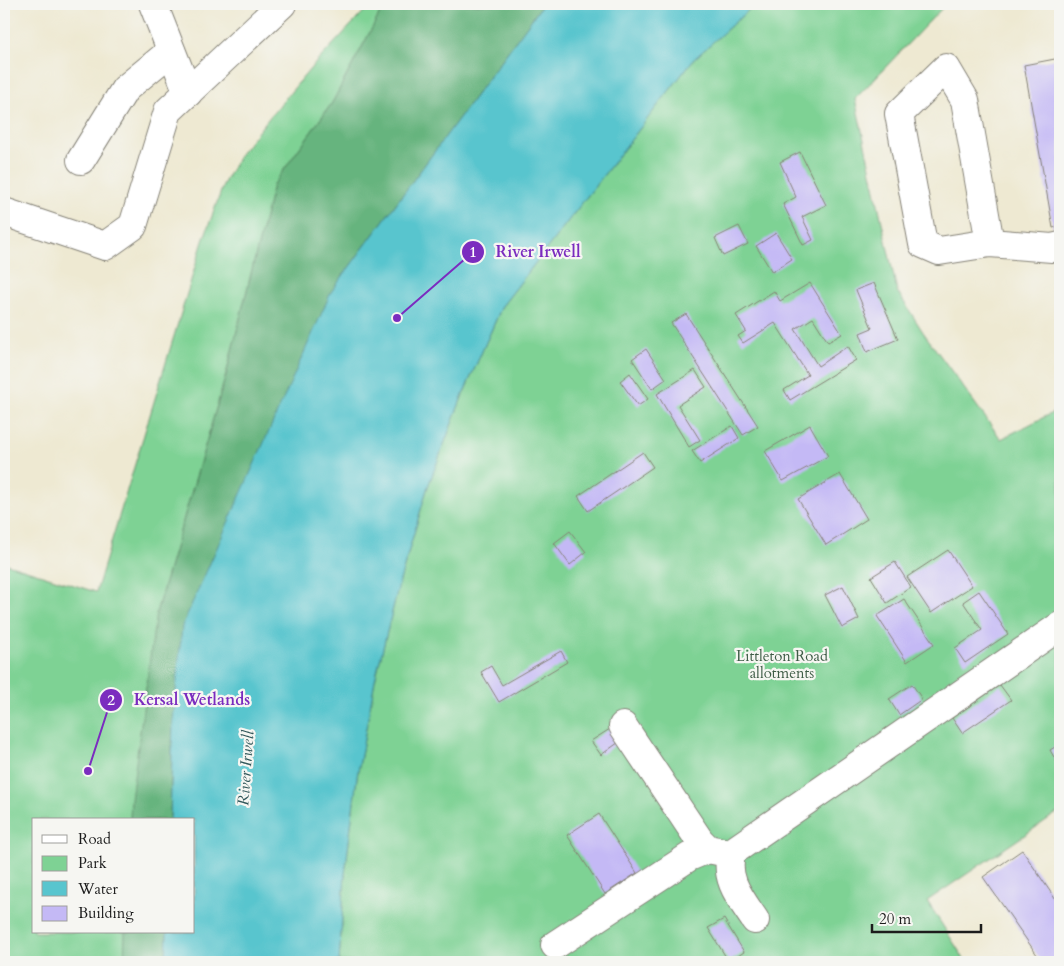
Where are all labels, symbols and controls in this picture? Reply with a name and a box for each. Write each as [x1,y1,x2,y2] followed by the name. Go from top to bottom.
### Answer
[461,236,591,267] callout: River Irwell
[495,241,581,263] text: River Irwell
[469,242,477,262] text: 1
[736,646,828,683] park label: Littleton Road allotments
[99,684,260,715] callout: Kersal Wetlands
[134,689,250,711] text: Kersal Wetlands
[107,690,115,710] text: 2
[232,729,260,806] water label: River Irwell
[32,818,195,934] legend
[78,829,111,849] text: Road
[78,853,107,873] text: Park
[77,879,119,899] text: Water
[872,901,980,933] scale bar
[78,903,134,923] text: Building
[879,909,911,929] text: 20 m

